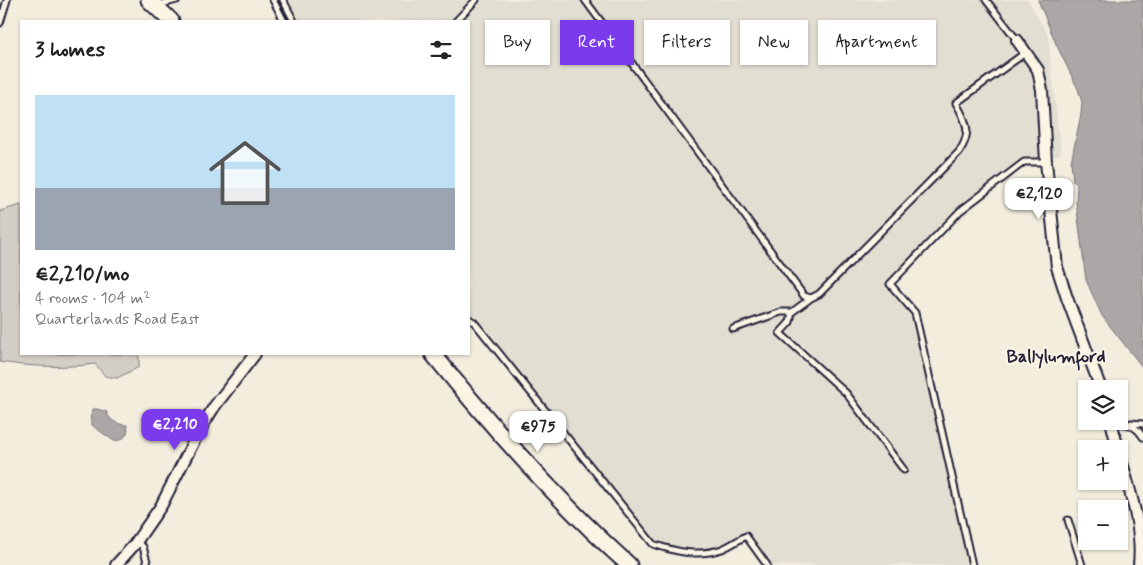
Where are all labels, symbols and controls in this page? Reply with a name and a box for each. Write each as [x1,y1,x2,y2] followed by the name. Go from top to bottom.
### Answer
[485,20,550,65] chip: Buy
[560,20,634,65] chip: Rent
[644,20,730,65] chip: Filters
[740,20,808,65] chip: New
[818,20,936,65] chip: Apartment
[35,36,105,64] text: 3 homes
[427,36,455,64] icon: filters
[200,128,290,218] icon: home
[998,178,1080,220] pin: €2,120
[1015,183,1063,204] text: €2,120
[35,260,129,288] text: €2,210/mo
[35,288,150,309] text: 4 rooms · 104 m²
[35,309,199,330] text: Quarterlands Road East
[1007,345,1105,371] district label: Ballylumford
[1078,380,1128,550] map controls
[1078,380,1128,430] button: layers
[134,408,216,451] pin: €2,210
[508,410,568,453] pin: €975
[152,414,198,435] text: €2,210
[520,416,556,437] text: €975
[1078,440,1128,490] button: +
[1078,500,1128,550] button: −

